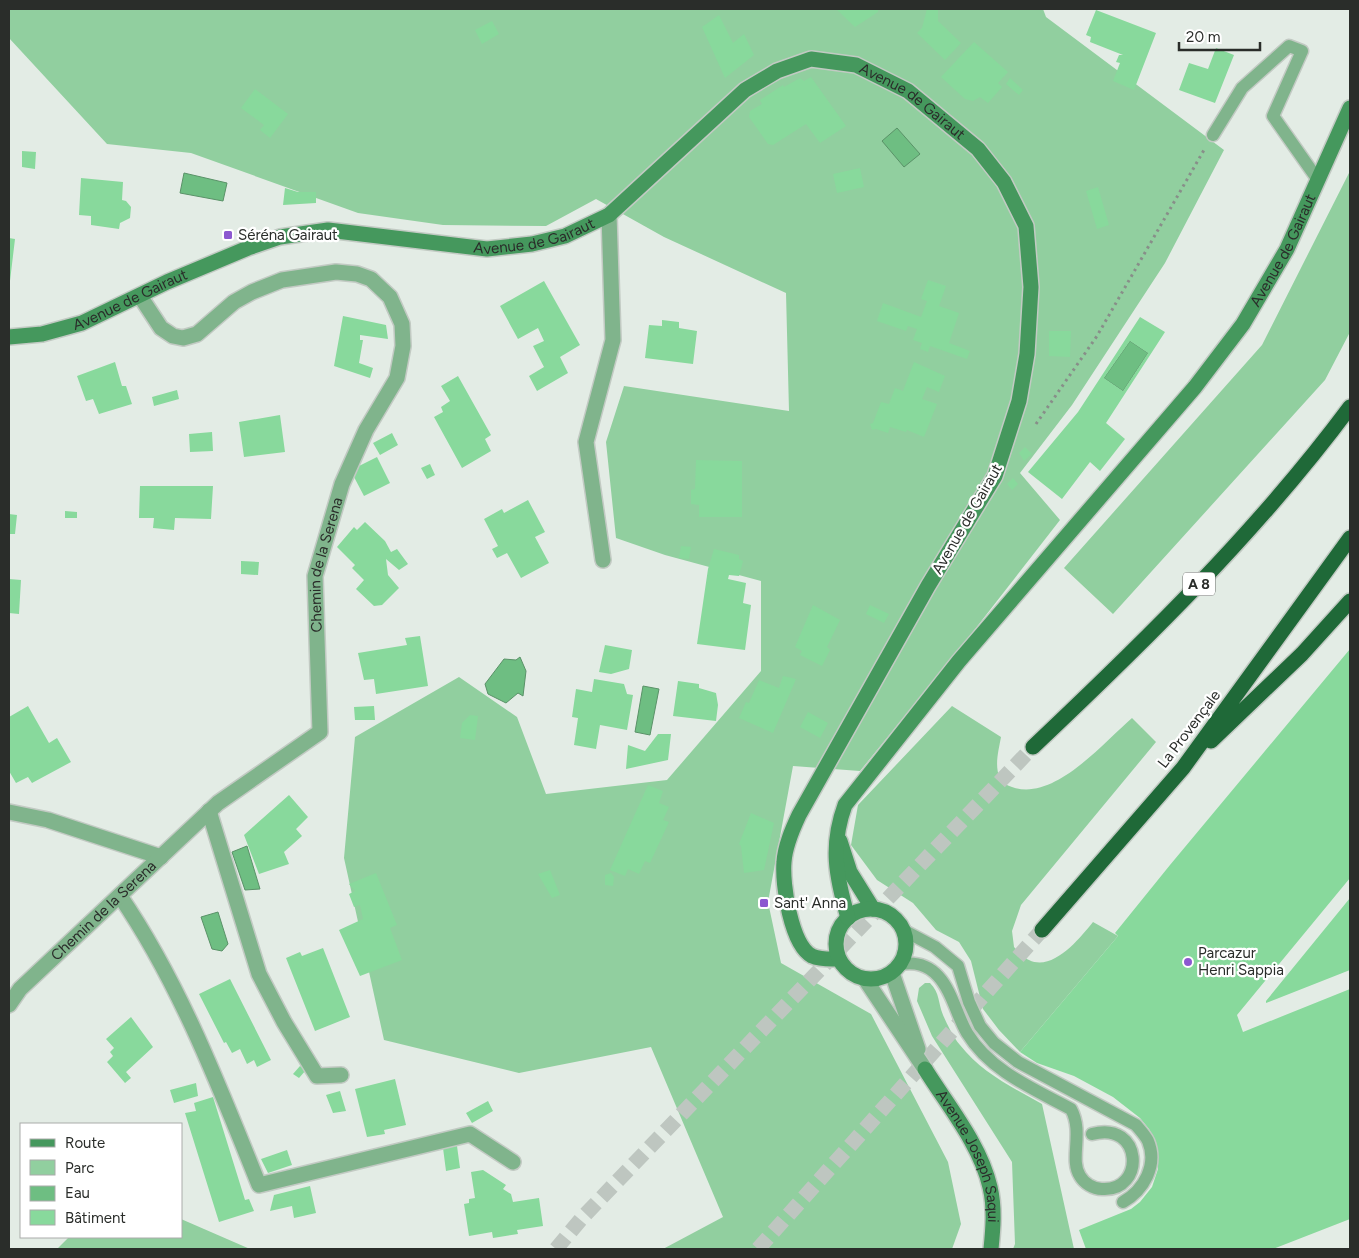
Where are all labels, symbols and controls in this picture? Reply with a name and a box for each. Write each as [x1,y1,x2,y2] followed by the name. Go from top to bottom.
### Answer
[1179,20,1260,52] scale bar
[1186,28,1220,46] text: 20 m
[856,59,969,144] street label: Avenue de Gairaut
[1246,191,1320,310] street label: Avenue de Gairaut
[472,214,598,258] street label: Avenue de Gairaut
[238,226,338,244] place label: Séréna Gairaut
[222,229,234,241] marker: Séréna Gairaut
[71,265,190,334] street label: Avenue de Gairaut
[928,460,1006,577] street label: Avenue de Gairaut
[306,495,347,633] street label: Chemin de la Serena
[1183,572,1215,596] road number: A 8
[1154,687,1224,771] street label: La Provençale
[47,857,160,964] street label: Chemin de la Serena
[774,894,846,912] place label: Sant' Anna
[758,897,770,909] marker: Sant' Anna
[1198,944,1284,979] place label: Parcazur Henri Sappia
[1182,956,1194,968] marker: Parcazur Henri Sappia
[932,1086,1002,1223] street label: Avenue Joseph Saqui
[20,1123,182,1238] legend
[65,1134,105,1152] text: Route
[65,1159,94,1177] text: Parc
[65,1184,90,1202] text: Eau
[65,1209,126,1227] text: Bâtiment

